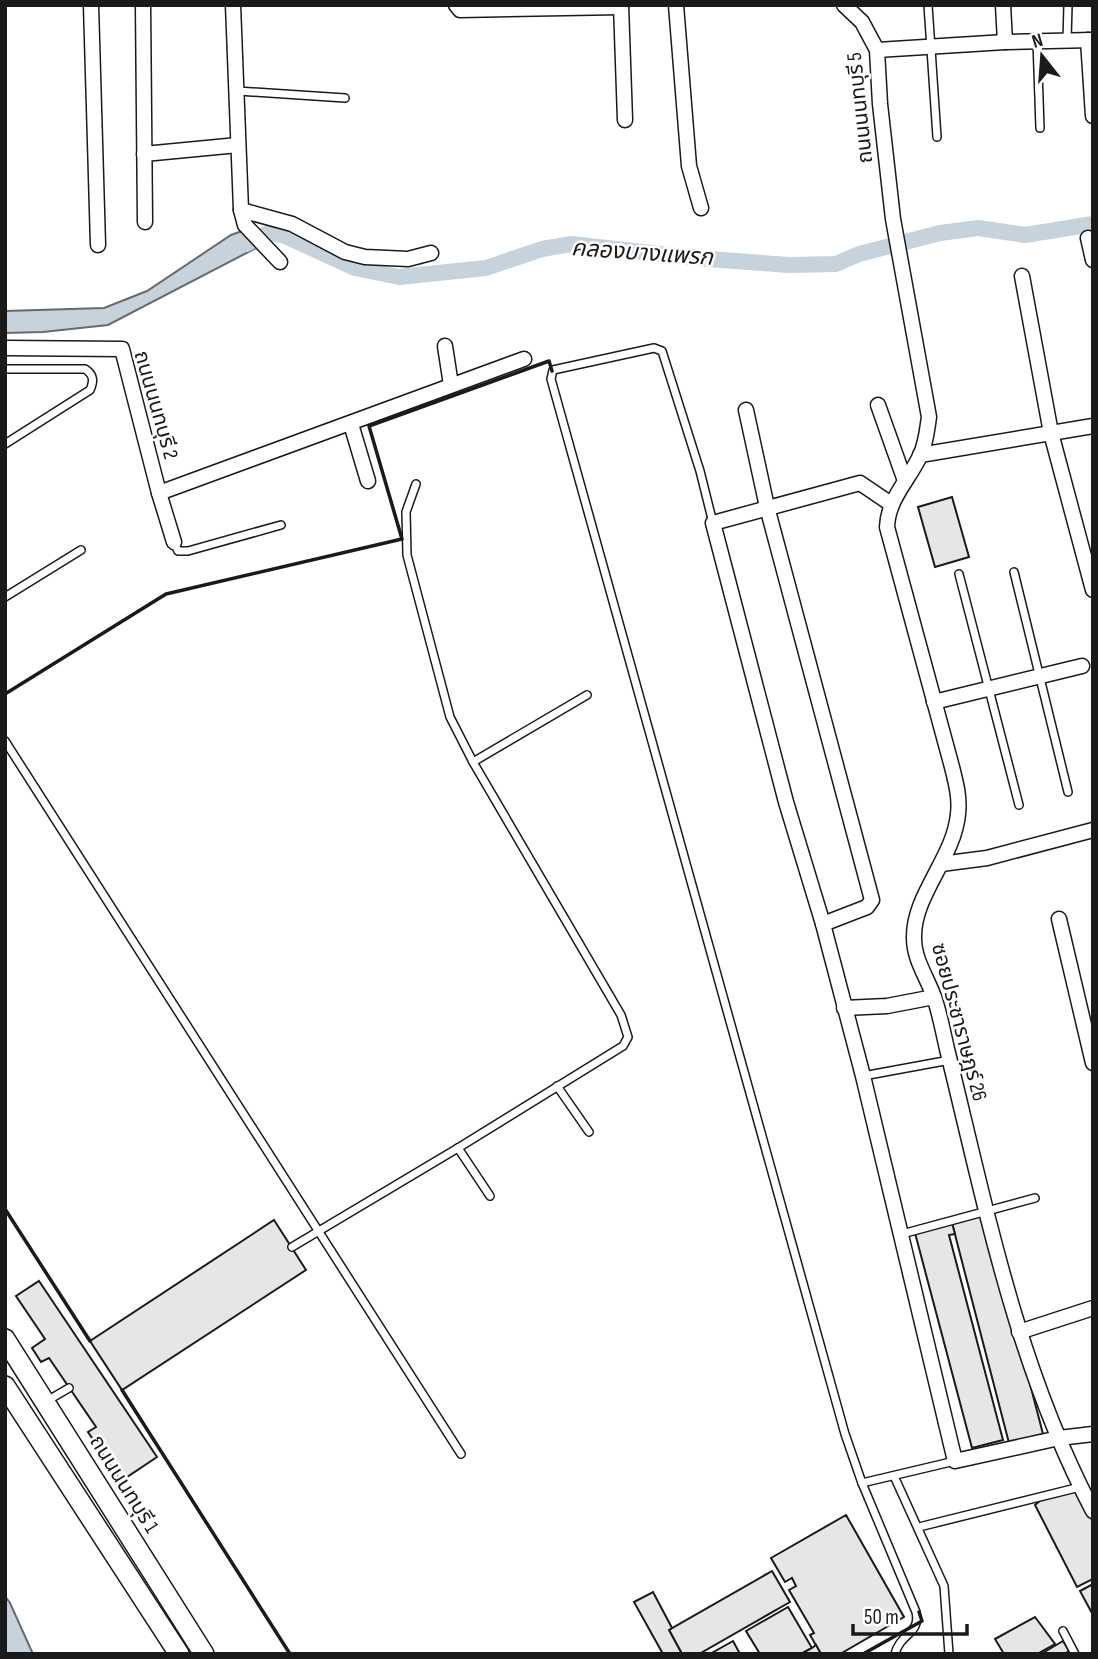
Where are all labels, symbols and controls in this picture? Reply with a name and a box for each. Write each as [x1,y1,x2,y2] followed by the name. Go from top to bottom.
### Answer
[1007,21,1077,91] north arrow
[1029,29,1046,54] text: N
[842,51,878,165] street label: ถนนนนทบุรี 5
[570,234,715,272] water label: คลองบางแพรก
[129,348,183,462] street label: ถนนนนทบุรี 2
[926,940,992,1104] street label: ซอยประชาราษฎร์ 26
[84,1431,164,1538] street label: ถนนนนทบุรี 1
[853,1592,967,1636] scale bar
[864,1605,899,1630] text: 50 m

